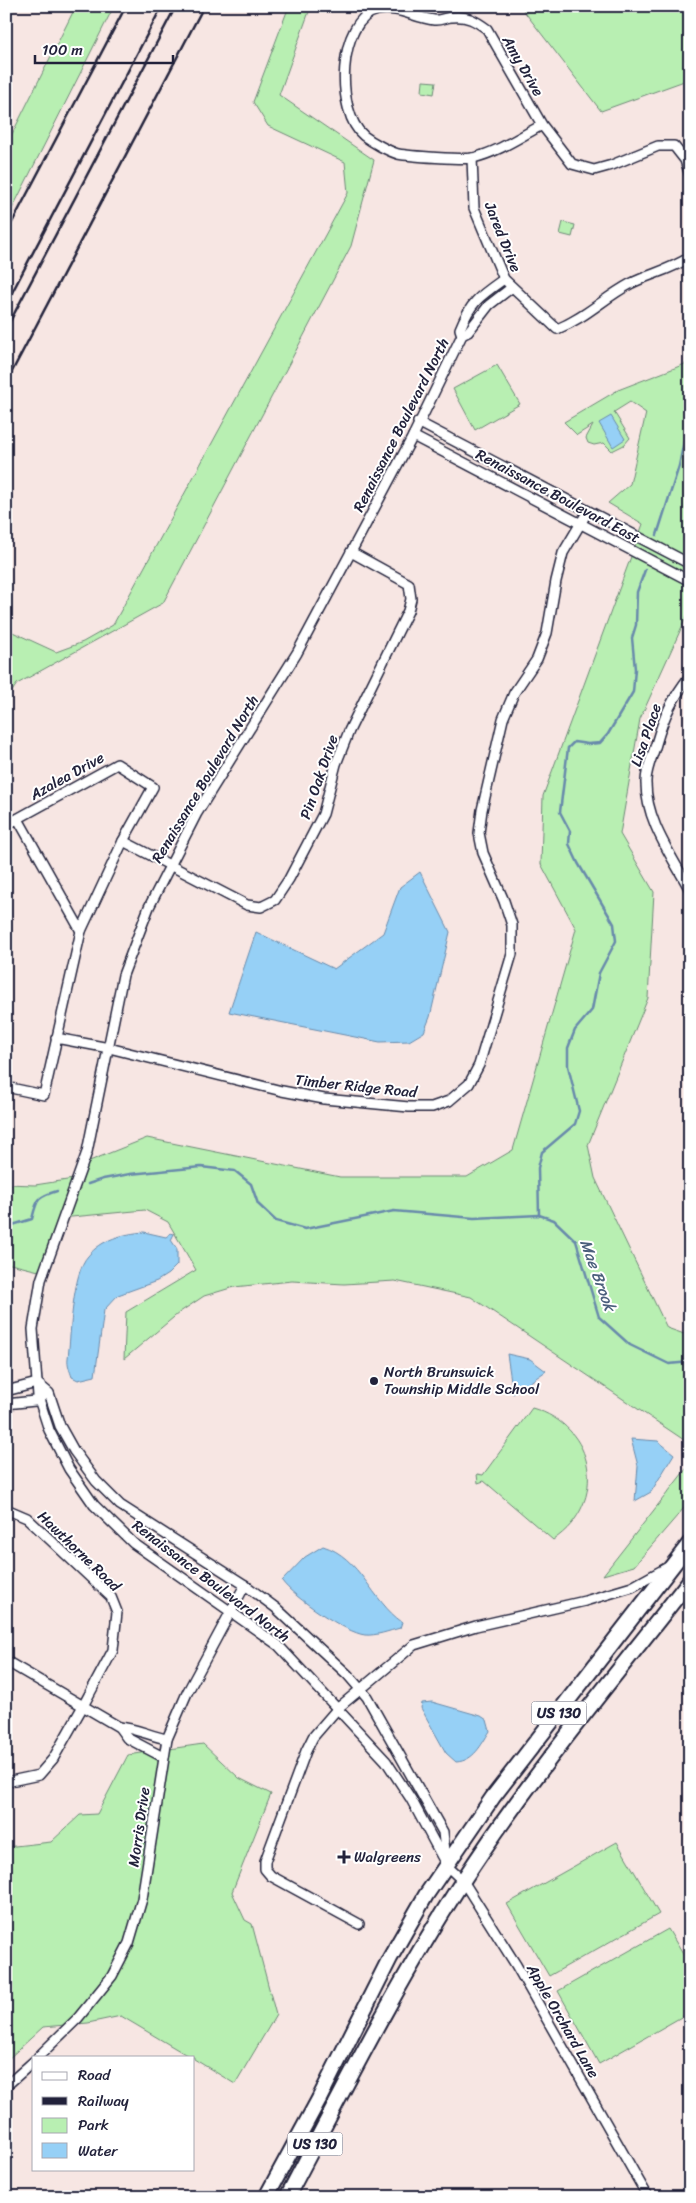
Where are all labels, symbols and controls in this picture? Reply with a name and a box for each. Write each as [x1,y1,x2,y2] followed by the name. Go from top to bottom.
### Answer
[494,30,551,102] street label: Amy Drive
[35,32,172,64] scale bar
[42,37,83,63] text: 100 m
[477,197,529,277] street label: Jared Drive
[346,333,456,517] street label: Renaissance Boulevard North
[471,442,645,551] street label: Renaissance Boulevard East
[144,690,266,868] street label: Renaissance Boulevard North
[623,700,669,770] street label: Lisa Place
[292,731,346,823] street label: Pin Oak Drive
[24,745,109,808] street label: Azalea Drive
[294,1067,419,1105] street label: Timber Ridge Road
[572,1235,625,1317] water label: Mae Brook
[384,1359,540,1402] place label: North Brunswick Township Middle School
[368,1375,380,1387] marker: North Brunswick Township Middle School
[31,1504,128,1599] street label: Hawthorne Road
[126,1513,296,1649] street label: Renaissance Boulevard North
[532,1702,586,1725] road number: US 130
[121,1785,158,1869] street label: Morris Drive
[354,1844,421,1870] place label: Walgreens
[338,1851,350,1863] marker: Walgreens
[519,1958,607,2083] street label: Apple Orchard Lane
[32,2056,195,2170] legend
[78,2062,111,2088] text: Road
[78,2088,129,2114] text: Railway
[78,2112,109,2138] text: Park
[288,2132,342,2156] road number: US 130
[78,2138,118,2164] text: Water

